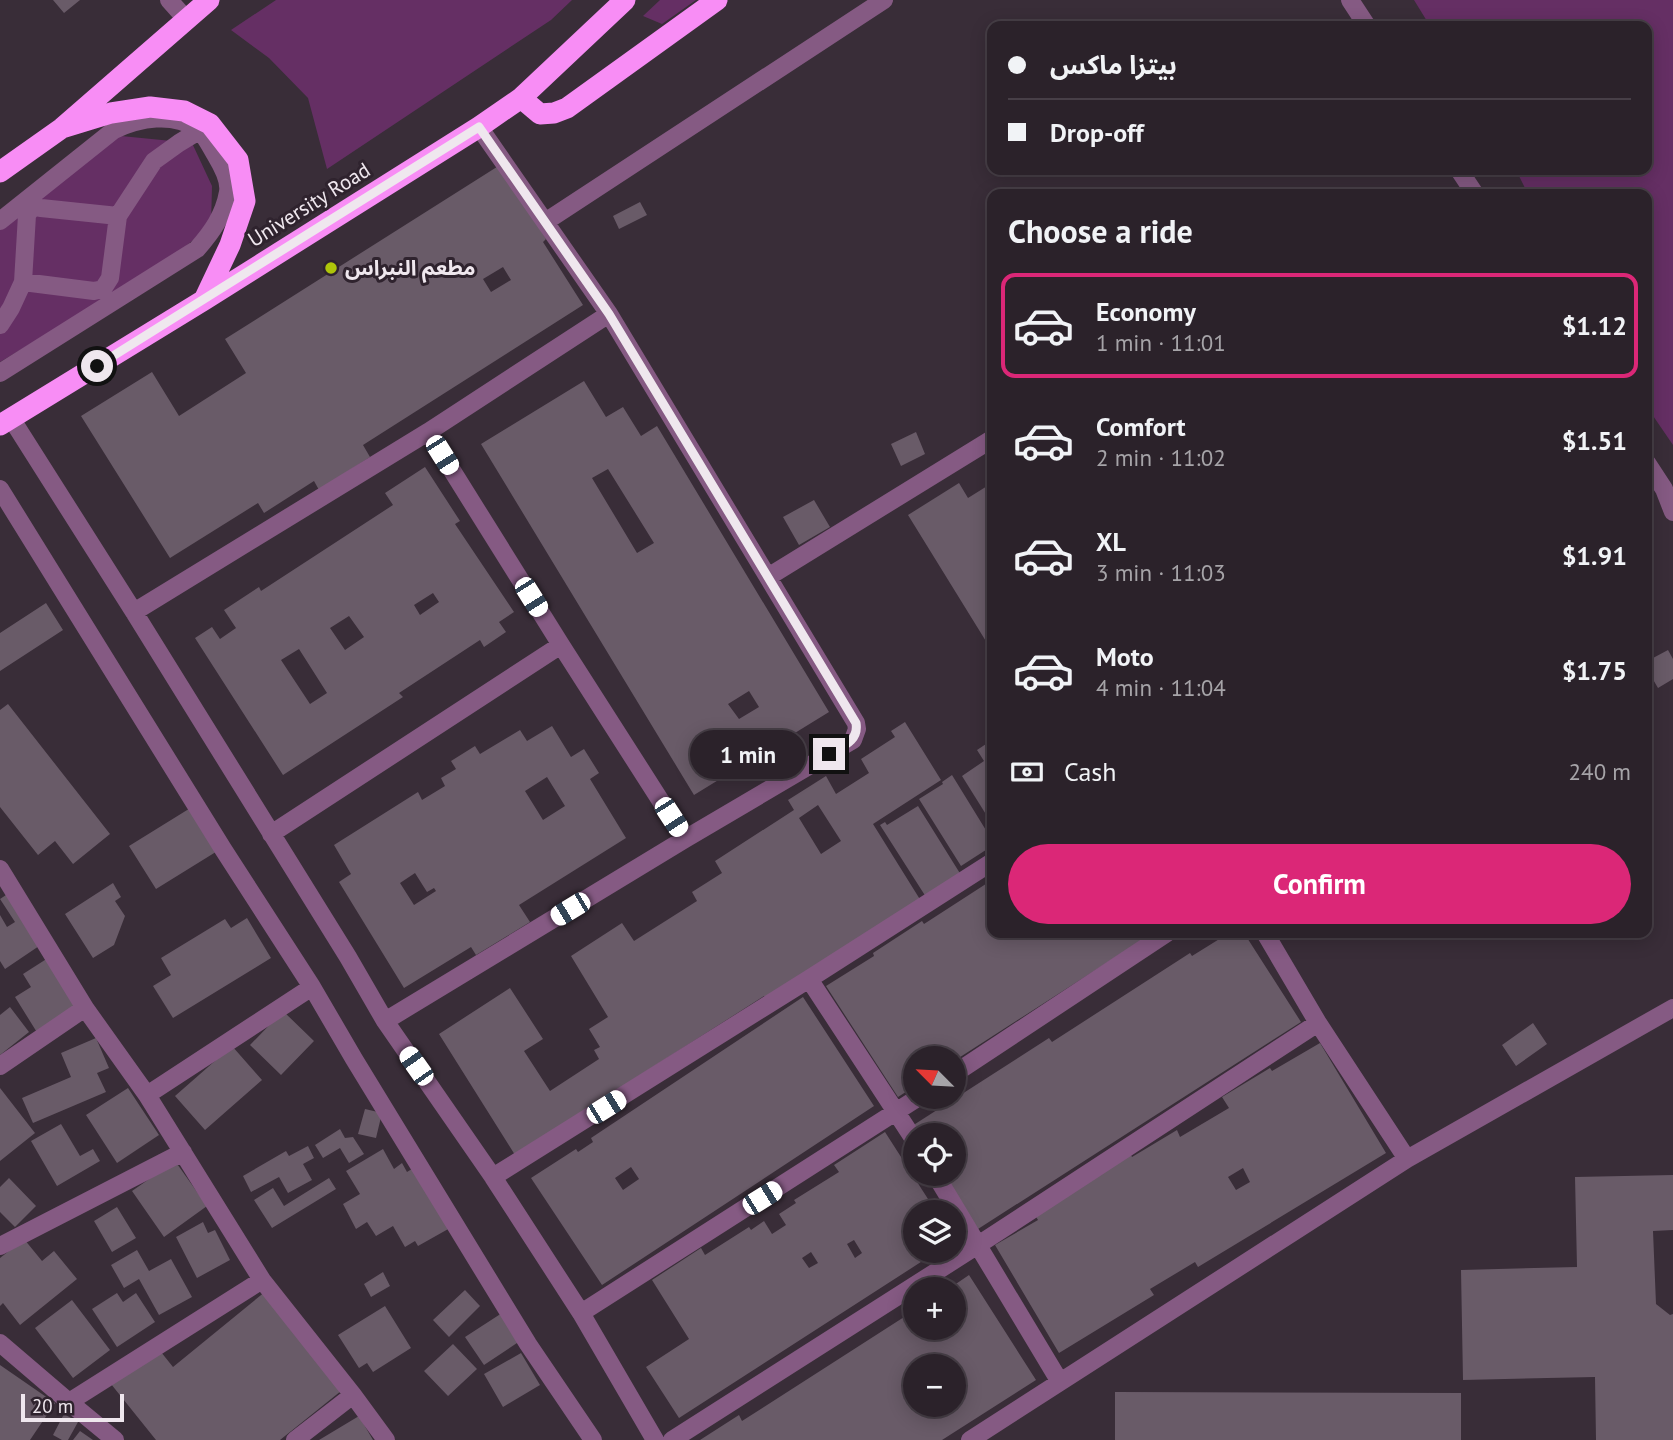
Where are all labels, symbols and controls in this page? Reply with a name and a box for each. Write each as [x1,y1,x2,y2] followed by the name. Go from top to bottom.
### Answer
[1050,48,1177,81] text: بيتزا ماكس
[1050,116,1144,149] text: Drop-off
[243,156,375,253] street label: University Road
[1008,210,1193,252] text: Choose a ride
[345,254,476,283] place label: مطعم النبراس
[323,260,339,276] marker: مطعم النبراس
[1012,294,1075,357] icon: car
[1096,295,1196,328] text: Economy
[1562,309,1627,342] text: $1.12
[1096,328,1226,357] text: 1 min · 11:01
[81,350,113,382] route start
[1012,409,1075,472] icon: car
[1096,410,1186,443] text: Comfort
[1562,424,1627,457] text: $1.51
[422,432,463,478] car
[1096,443,1226,472] text: 2 min · 11:02
[1012,524,1075,587] icon: car
[1096,525,1126,558] text: XL
[1562,539,1627,572] text: $1.91
[1096,558,1226,587] text: 3 min · 11:03
[511,574,552,620] car
[1012,639,1075,702] icon: car
[1096,640,1154,673] text: Moto
[1562,654,1627,687] text: $1.75
[1096,673,1226,702] text: 4 min · 11:04
[689,730,804,778] callout: 1 min
[813,738,845,770] route end
[720,740,776,769] text: 1 min
[1008,753,1046,791] icon: cash
[1064,755,1116,788] text: Cash
[1569,757,1631,786] text: 240 m
[651,794,692,840] car
[1008,844,1631,924] button: Confirm
[547,889,594,929] car
[396,1043,437,1089] car
[903,1046,966,1110] north arrow
[903,1046,966,1417] map controls
[583,1087,630,1127] car
[903,1123,966,1186] button: locate
[739,1178,786,1218] car
[903,1200,966,1263] button: layers
[903,1277,966,1340] button: +
[903,1354,966,1417] button: −
[21,1391,124,1423] scale bar
[32,1394,73,1418] text: 20 m

